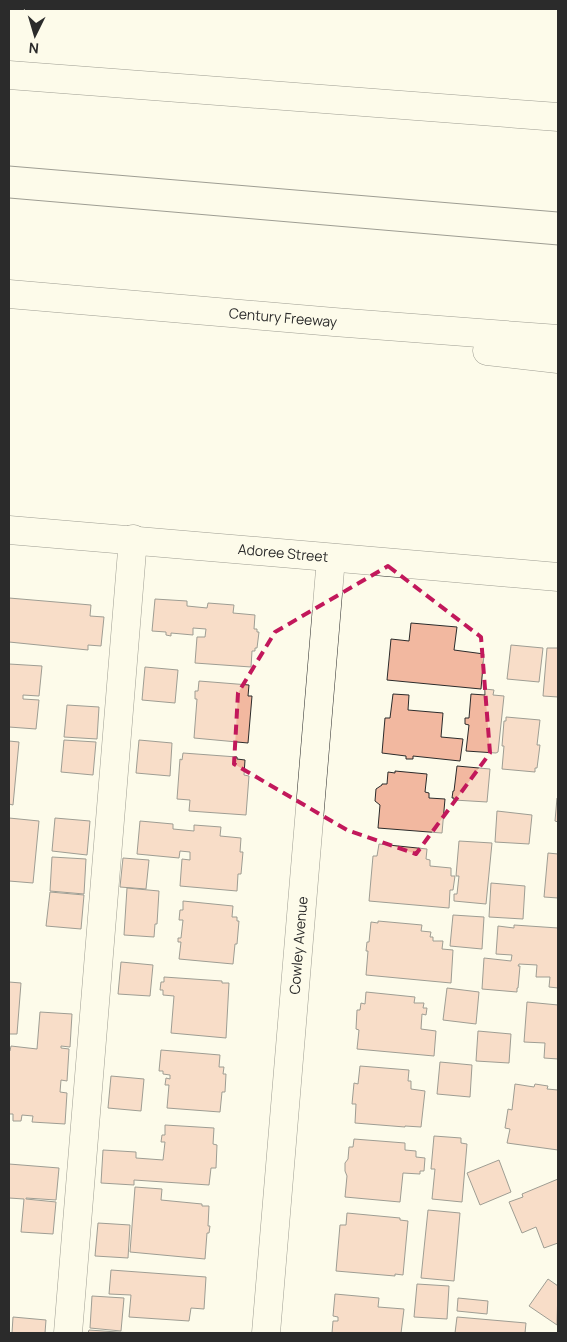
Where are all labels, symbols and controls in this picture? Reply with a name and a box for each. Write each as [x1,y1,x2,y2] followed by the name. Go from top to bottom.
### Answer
[10,10,60,60] north arrow
[28,39,40,58] text: N
[228,303,339,331] street label: Century Freeway
[237,539,329,566] street label: Adoree Street
[284,896,312,995] street label: Cowley Avenue

